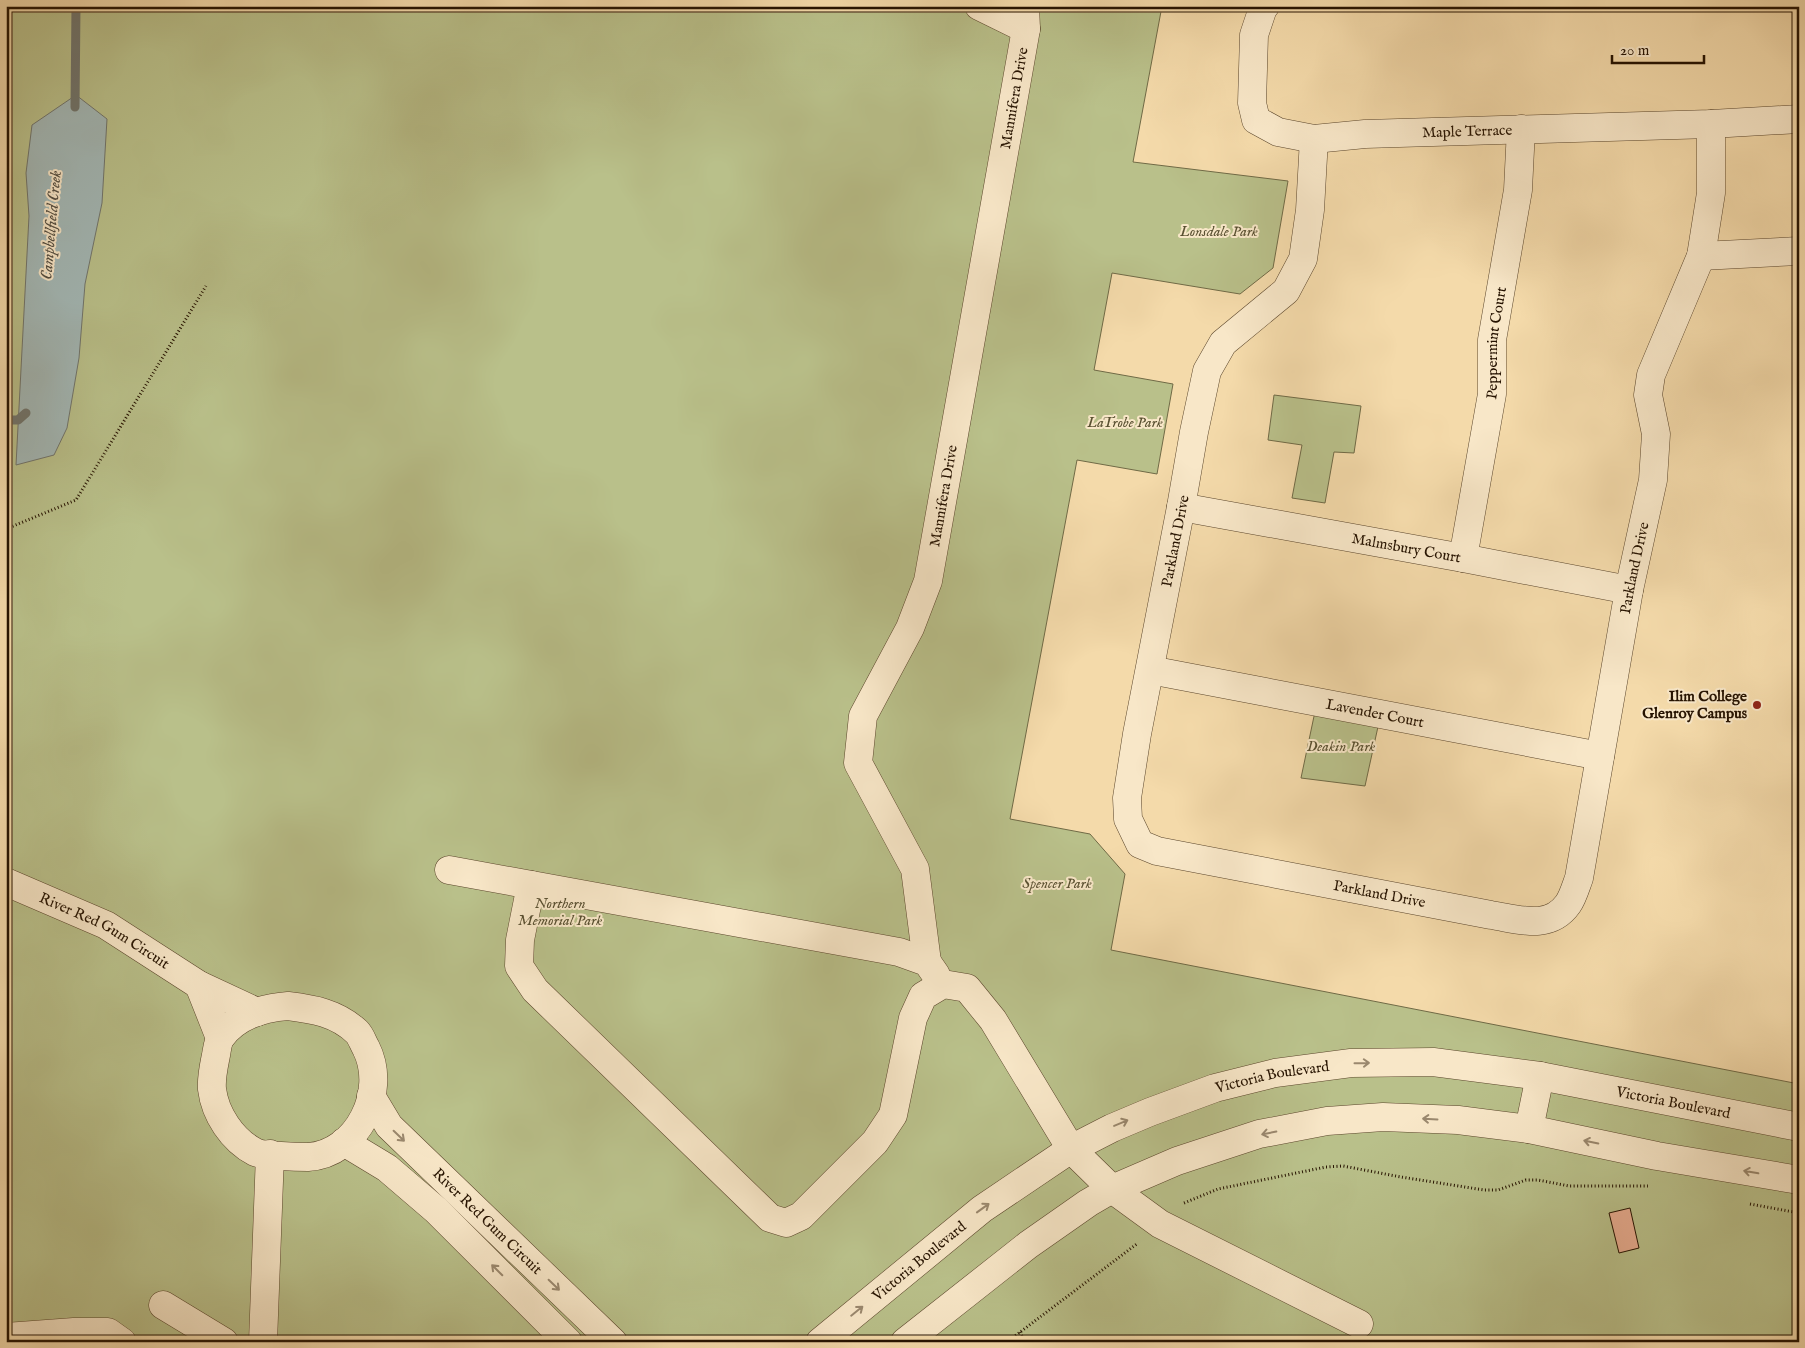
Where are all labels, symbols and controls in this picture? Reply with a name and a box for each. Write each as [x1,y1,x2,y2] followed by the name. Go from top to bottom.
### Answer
[1612,32,1705,64] scale bar
[1620,41,1650,60] text: 20 m
[996,46,1033,151] street label: Mannifera Drive
[1422,121,1513,142] street label: Maple Terrace
[37,169,67,280] water label: Campbellfield Creek
[1179,222,1258,241] park label: Lonsdale Park
[1482,285,1511,401] street label: Peppermint Court
[1086,413,1163,432] park label: LaTrobe Park
[925,443,962,548] street label: Mannifera Drive
[1157,493,1194,589] street label: Parkland Drive
[1616,520,1654,615] street label: Parkland Drive
[1350,529,1462,567] street label: Malmsbury Court
[1642,687,1748,723] place label: Ilim College Glenroy Campus
[1324,695,1425,732] street label: Lavender Court
[1751,699,1763,711] marker: Ilim College Glenroy Campus
[1307,737,1375,756] park label: Deakin Park
[1022,874,1092,893] park label: Spencer Park
[1332,876,1427,912] street label: Parkland Drive
[36,888,173,973] street label: River Red Gum Circuit
[518,894,602,930] park label: Northern Memorial Park
[1212,1057,1331,1098] street label: Victoria Boulevard
[1354,1058,1370,1068] one-way arrow
[1614,1082,1733,1123] street label: Victoria Boulevard
[1423,1114,1439,1123] one-way arrow
[1113,1118,1128,1128] one-way arrow
[1262,1128,1278,1138] one-way arrow
[393,1130,405,1142] one-way arrow
[1583,1137,1599,1146] one-way arrow
[428,1164,546,1279] street label: River Red Gum Circuit
[1743,1167,1759,1177] one-way arrow
[976,1203,990,1213] one-way arrow
[868,1216,971,1306] street label: Victoria Boulevard
[490,1264,503,1276] one-way arrow
[548,1279,560,1291] one-way arrow
[850,1305,863,1316] one-way arrow

